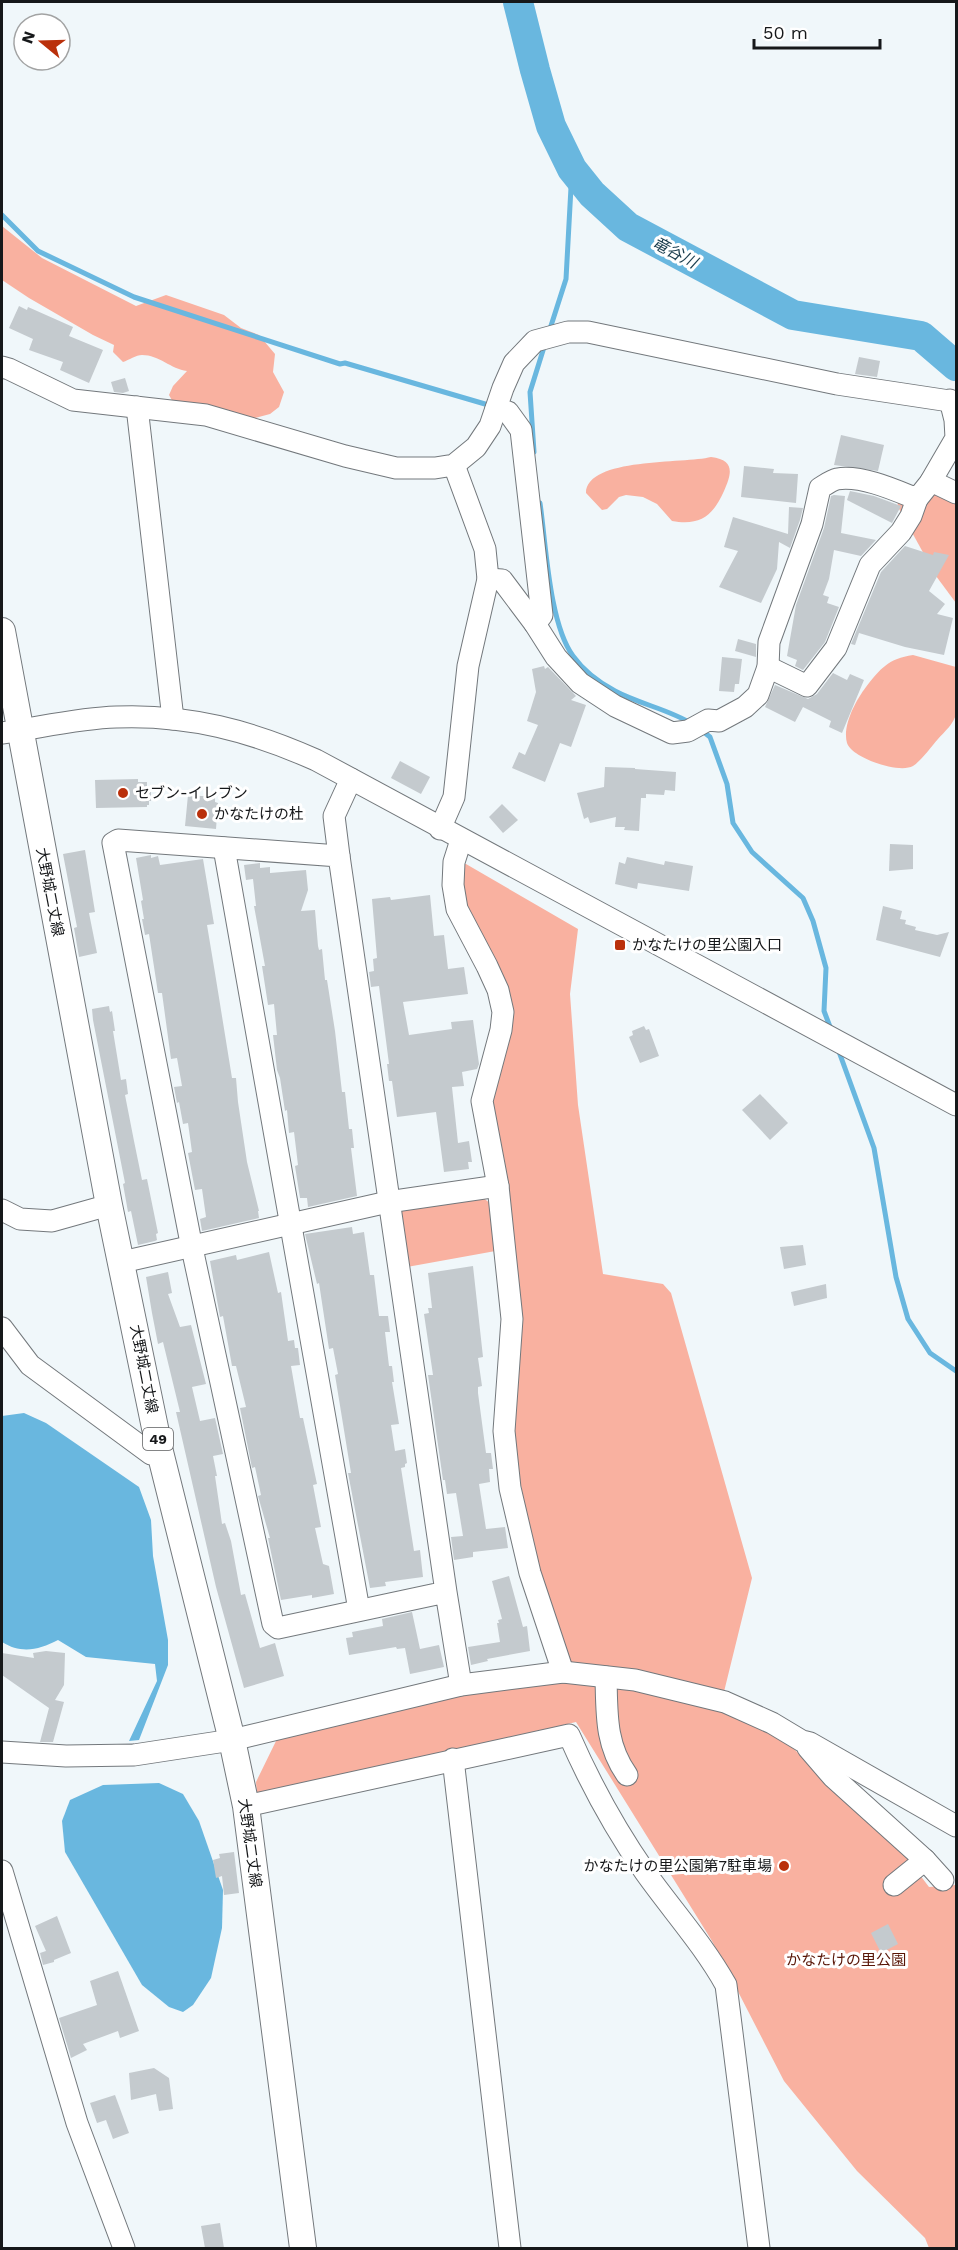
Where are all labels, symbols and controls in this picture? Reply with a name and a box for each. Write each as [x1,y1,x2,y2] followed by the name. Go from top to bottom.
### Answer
[12,12,72,72] north arrow
[754,12,880,50] scale bar
[763,22,808,43] text: 50 m
[17,29,39,46] text: N
[649,233,702,273] water label: 竜谷川
[135,784,248,802] place label: セブン-イレブン
[116,786,130,800] marker: セブン-イレブン
[214,805,304,823] place label: かなたけの杜
[195,807,209,821] marker: かなたけの杜
[33,846,67,938] street label: 大野城二丈線
[632,936,782,954] place label: かなたけの里公園入口
[613,938,627,952] marker: かなたけの里公園入口
[127,1323,161,1415] street label: 大野城二丈線
[143,1428,173,1450] road number: 49
[235,1797,265,1889] street label: 大野城二丈線
[584,1857,772,1875] place label: かなたけの里公園第7駐車場
[777,1859,791,1873] marker: かなたけの里公園第7駐車場
[786,1951,906,1969] park label: かなたけの里公園

